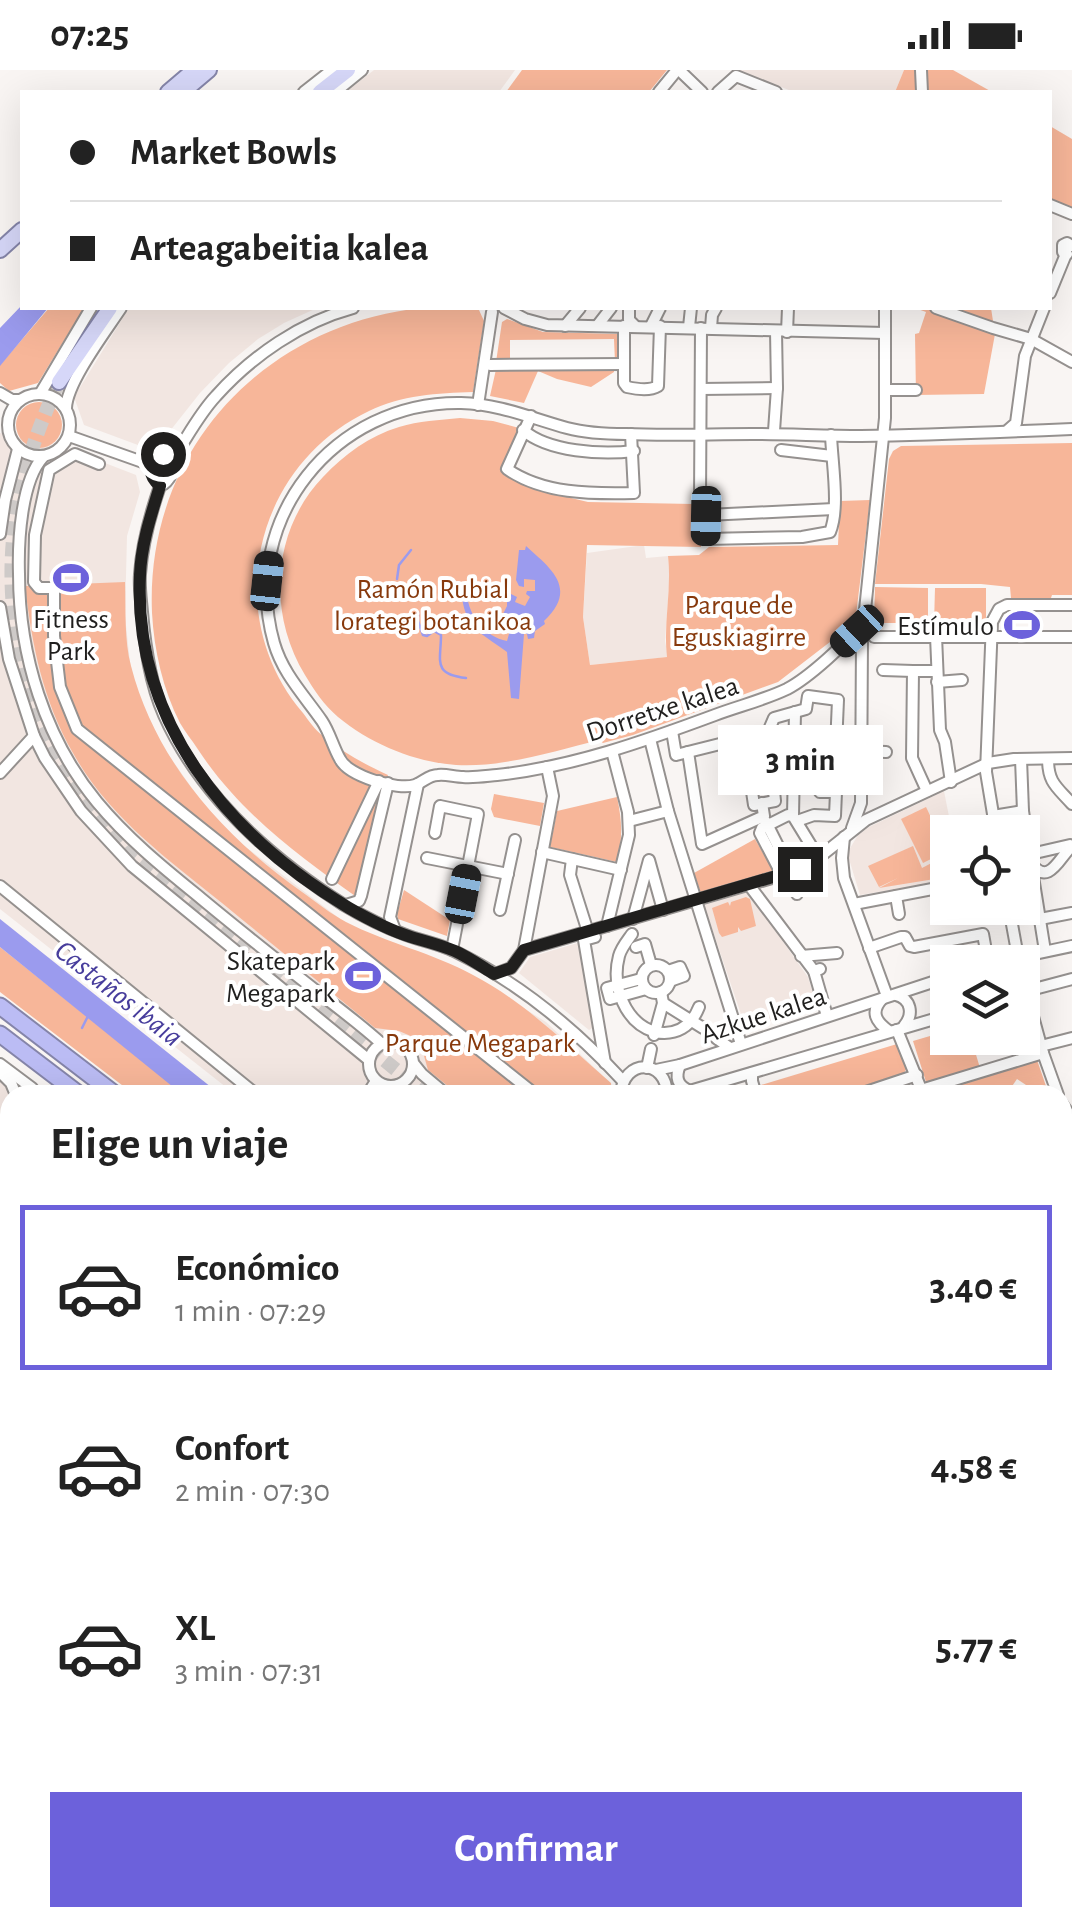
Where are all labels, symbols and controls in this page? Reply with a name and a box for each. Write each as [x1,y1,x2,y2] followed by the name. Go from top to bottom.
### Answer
[50,16,129,54] text: 07:25
[130,134,337,172] text: Market Bowls
[130,230,429,268] text: Arteagabeitia kalea
[141,432,186,477] route start
[690,486,722,546] car
[249,550,285,612] car
[52,559,90,597] sports icon: Fitness Park
[334,576,532,636] park label: Ramón Rubial lorategi botanikoa
[672,592,806,652] park label: Parque de Eguskiagirre
[825,600,889,662] car
[33,606,109,666] place label: Fitness Park
[1003,606,1041,644] sports icon: Estímulo
[897,613,994,641] place label: Estímulo
[583,672,742,748] street label: Dorretxe kalea
[718,724,882,794] callout: 3 min
[766,744,835,776] text: 3 min
[930,815,1040,1055] map controls
[930,815,1040,925] button: locate
[778,847,823,892] route end
[443,862,483,926] car
[49,935,188,1053] water label: Castaños ibaia
[930,945,1040,1055] button: layers
[226,948,335,1008] place label: Skatepark Megapark
[344,957,382,995] sports icon: Skatepark Megapark
[697,982,830,1049] street label: Azkue kalea
[385,1030,576,1058] park label: Parque Megapark
[50,1122,289,1167] text: Elige un viaje
[55,1243,145,1333] icon: car
[175,1250,339,1288] text: Económico
[930,1269,1017,1307] text: 3.40 €
[175,1295,326,1327] text: 1 min · 07:29
[55,1423,145,1513] icon: car
[175,1430,289,1468] text: Confort
[931,1449,1017,1487] text: 4.58 €
[175,1475,330,1507] text: 2 min · 07:30
[55,1603,145,1693] icon: car
[175,1610,215,1648] text: XL
[936,1629,1017,1667] text: 5.77 €
[175,1655,323,1687] text: 3 min · 07:31
[50,1792,1022,1907] button: Confirmar

